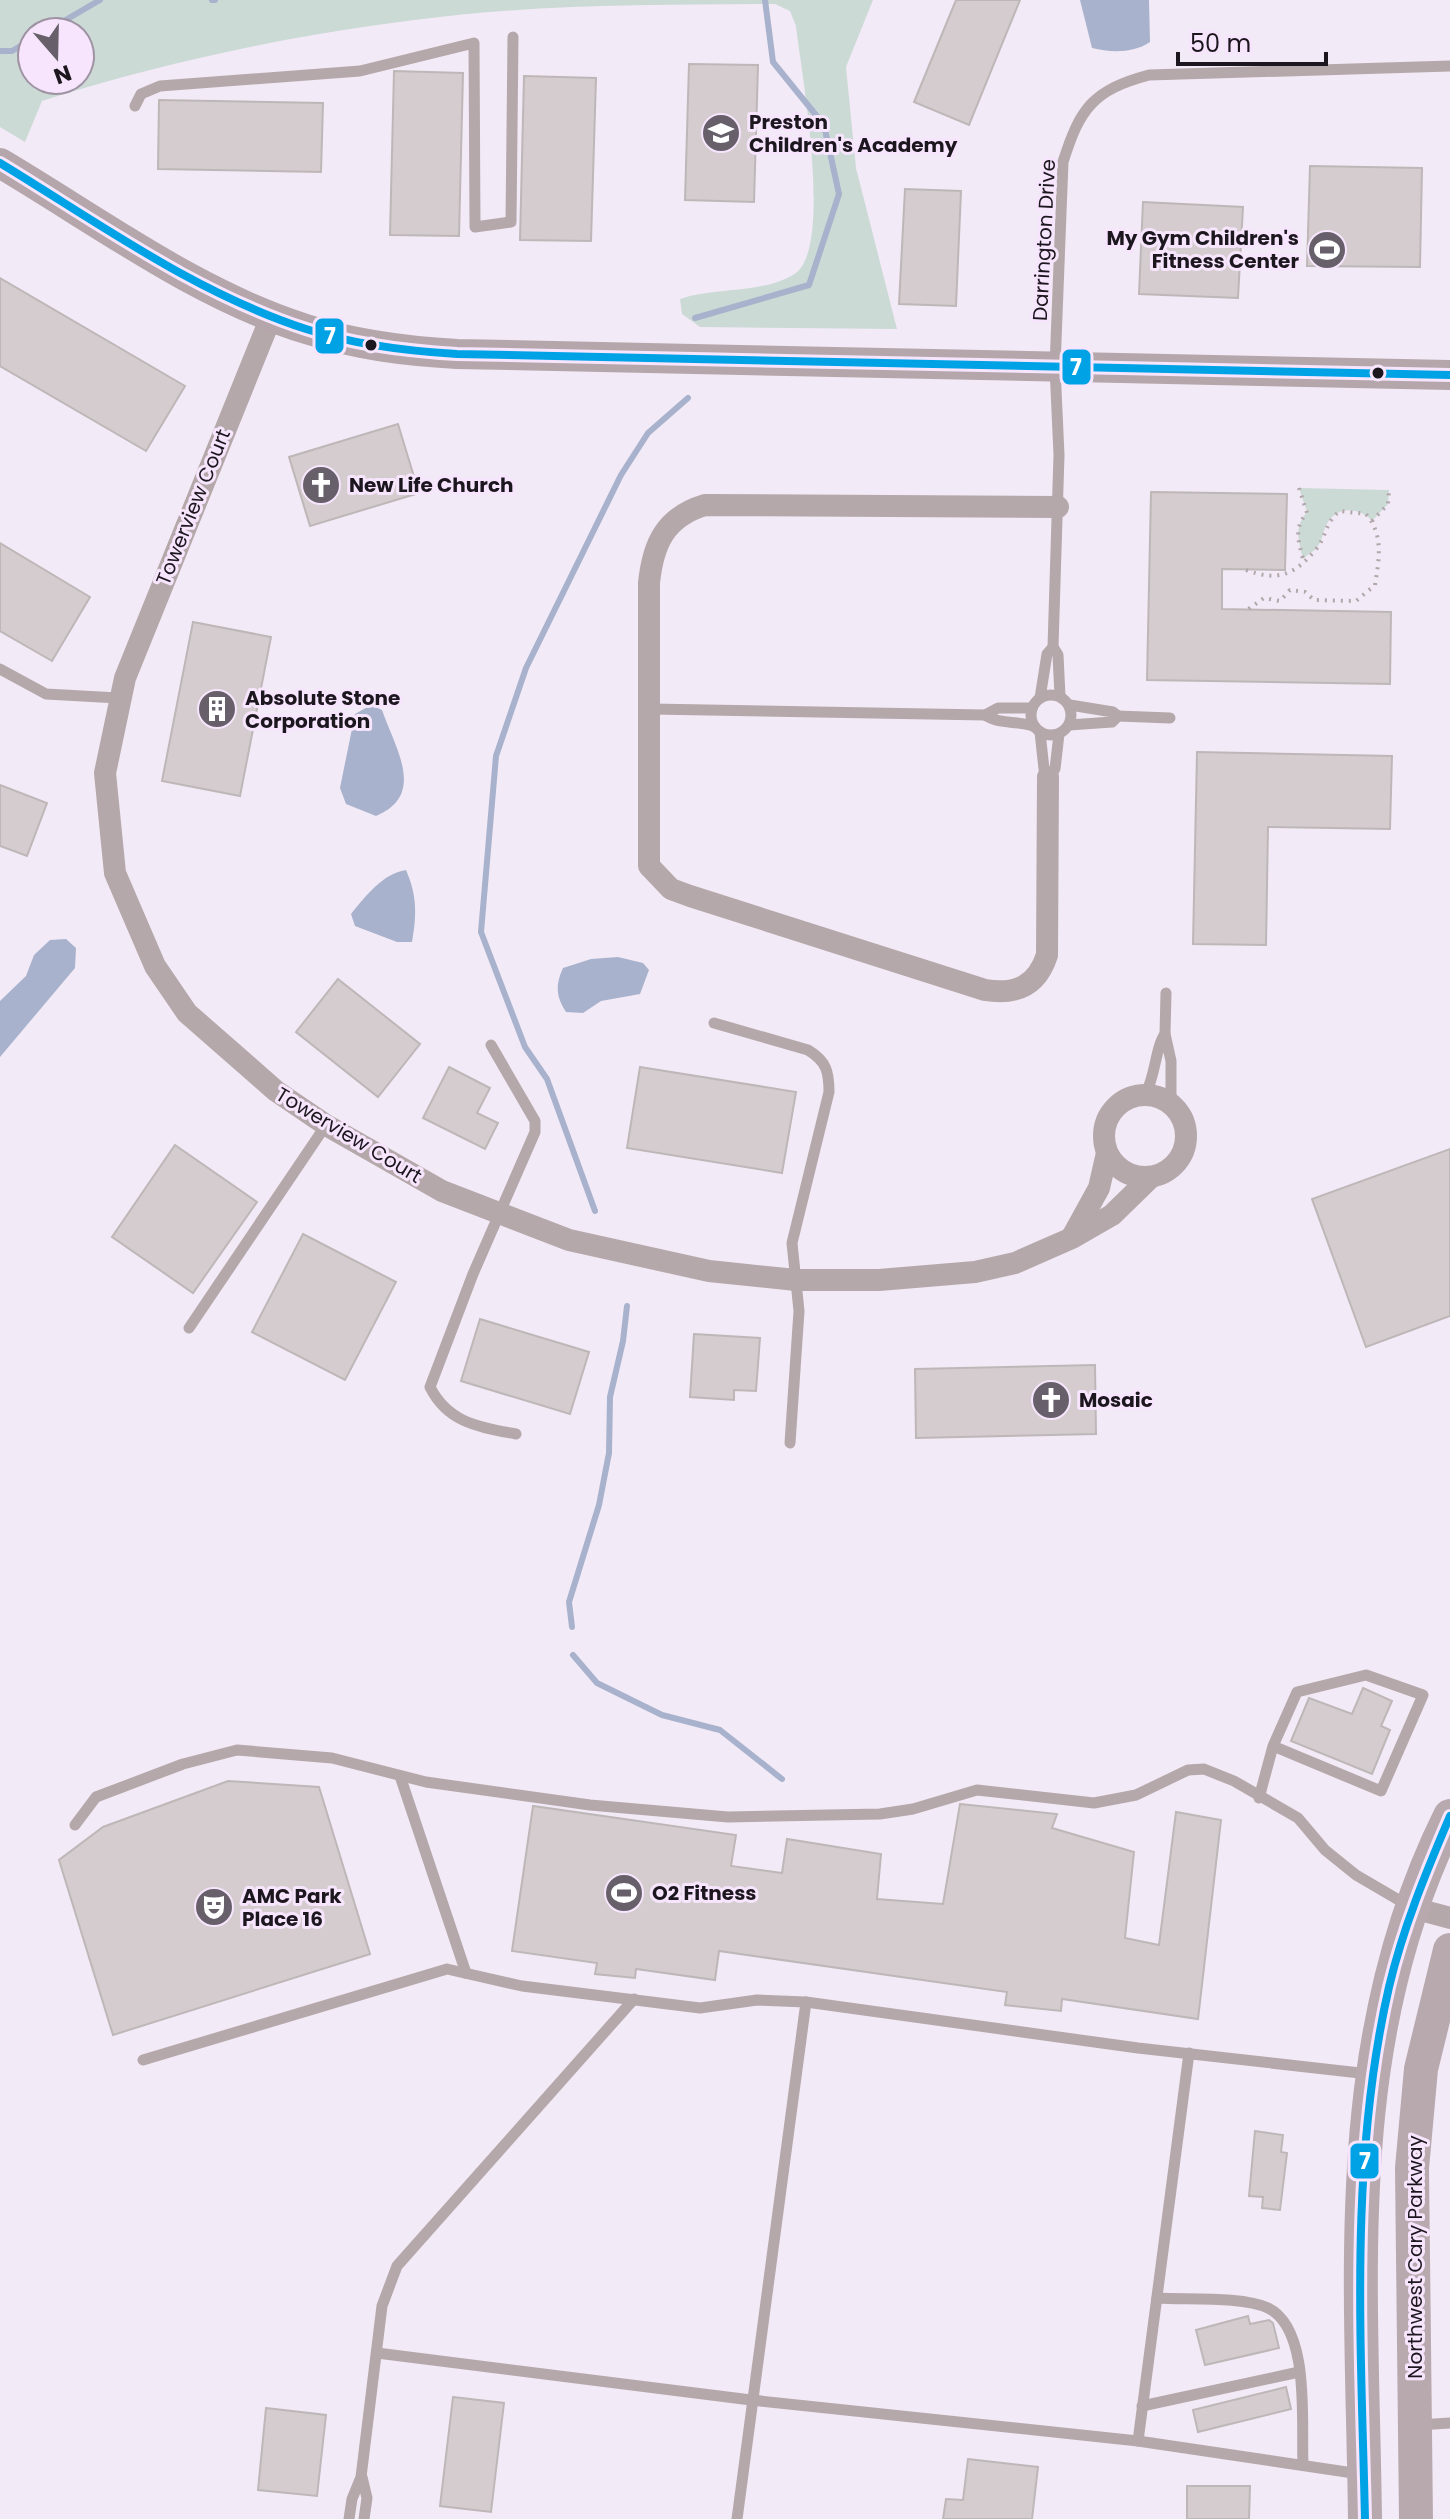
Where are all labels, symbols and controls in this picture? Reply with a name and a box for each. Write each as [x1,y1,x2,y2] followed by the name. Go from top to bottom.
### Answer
[16,16,96,96] north arrow
[1178,16,1326,66] scale bar
[1190,27,1251,60] text: 50 m
[50,57,76,92] text: N
[749,108,958,159] place label: Preston Children's Academy
[700,112,742,154] school or university icon: Preston Children's Academy
[1026,158,1062,322] street label: Darrington Drive
[1106,224,1299,275] place label: My Gym Children's Fitness Center
[1306,229,1348,271] sports icon: My Gym Children's Fitness Center
[314,317,345,355] line badge: 7
[324,321,336,352] text: 7
[363,337,379,353] unlabelled marker
[1061,348,1092,386] line badge: 7
[1070,352,1082,383] text: 7
[1370,365,1386,381] unlabelled marker
[149,425,237,589] street label: Towerview Court
[300,464,342,506] church icon: New Life Church
[349,471,513,499] place label: New Life Church
[245,684,400,735] place label: Absolute Stone Corporation
[196,688,238,730] building icon: Absolute Stone Corporation
[271,1080,427,1190] street label: Towerview Court
[1030,1379,1072,1421] church icon: Mosaic
[1079,1386,1153,1414] place label: Mosaic
[603,1872,645,1914] sports icon: O2 Fitness
[652,1879,756,1907] place label: O2 Fitness
[242,1882,342,1933] place label: AMC Park Place 16
[193,1886,235,1928] theatre icon: AMC Park Place 16
[1401,2135,1429,2379] street label: Northwest Cary Parkway
[1349,2142,1380,2180] line badge: 7
[1359,2146,1371,2177] text: 7

